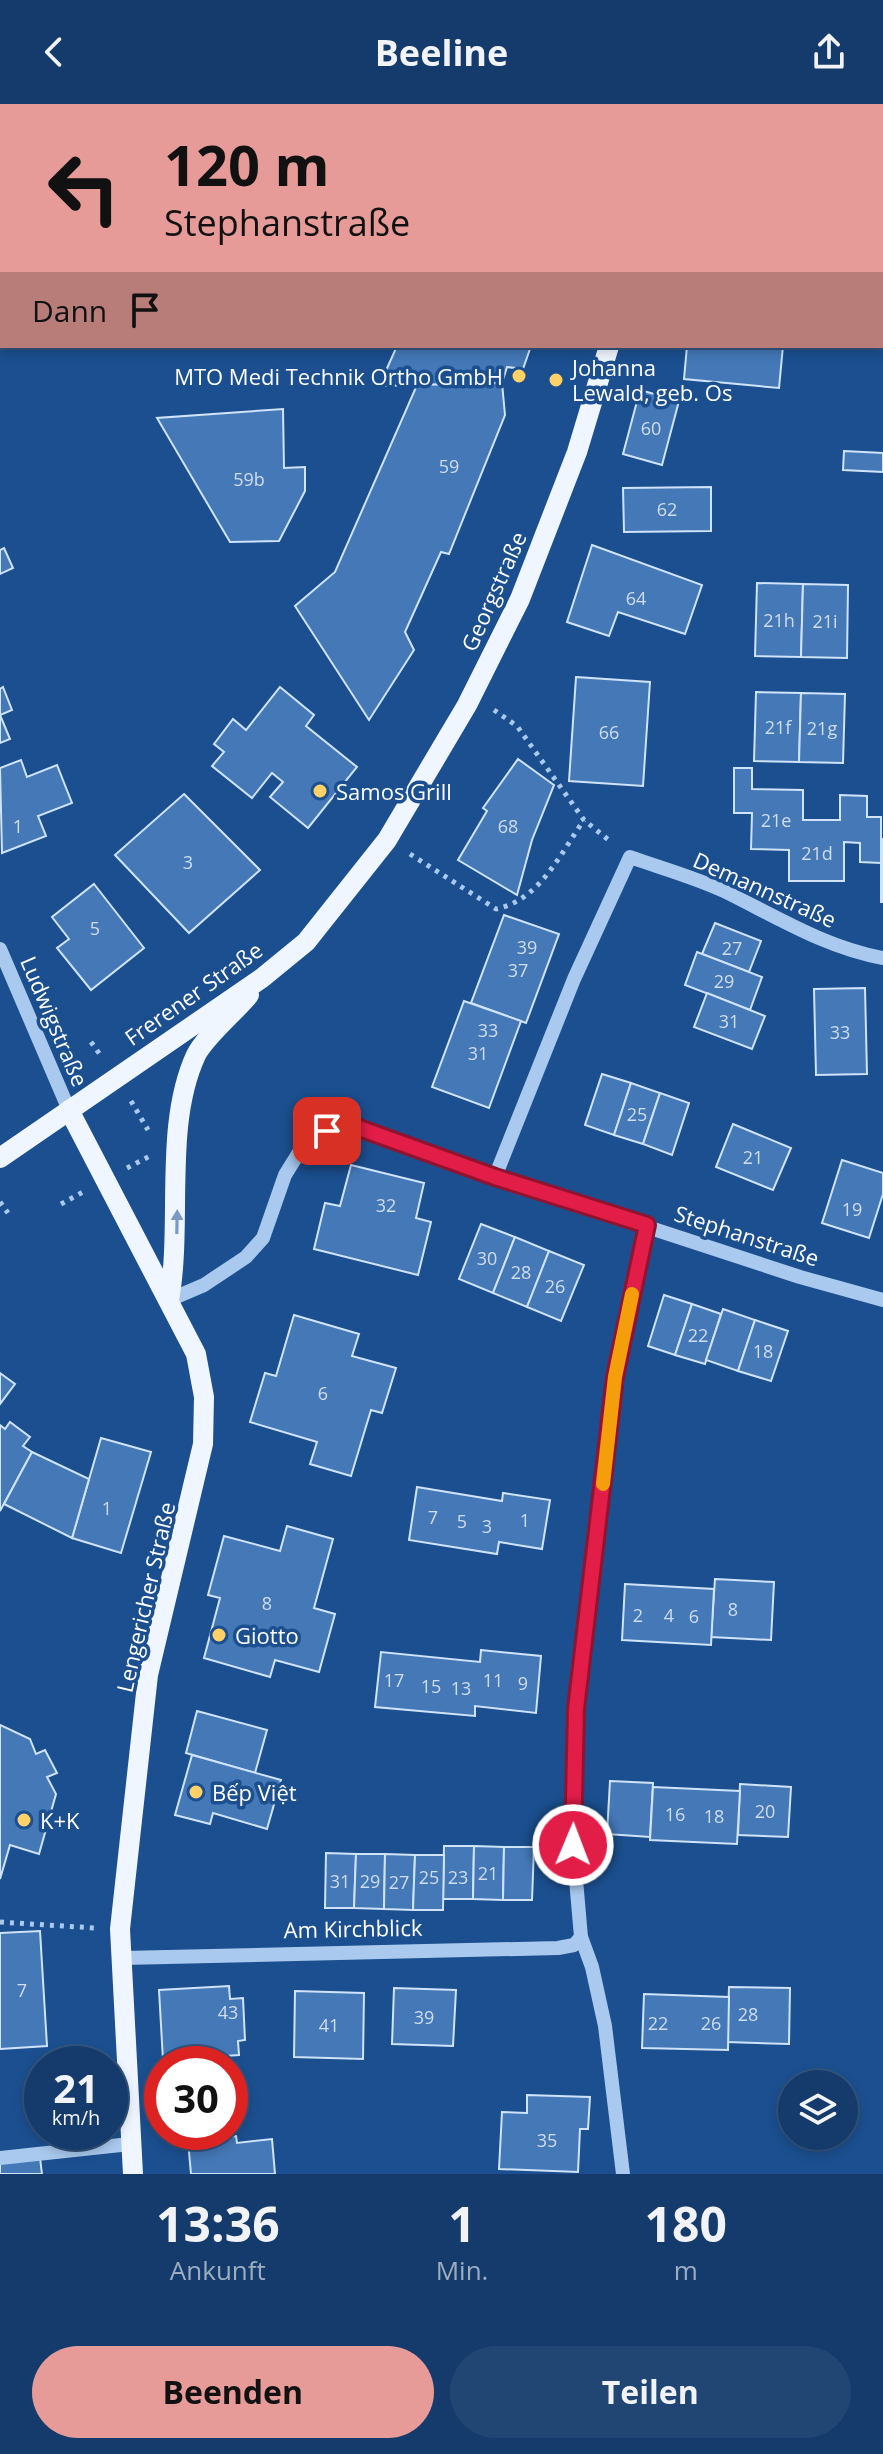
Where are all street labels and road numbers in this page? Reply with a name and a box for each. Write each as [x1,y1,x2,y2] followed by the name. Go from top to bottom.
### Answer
[453,526,533,656] street label: Georgstraße
[689,844,841,934] street label: Demannstraße
[118,934,268,1052] street label: Frerener Straße
[14,951,96,1091] street label: Ludwigstraße
[671,1197,823,1273] street label: Stephanstraße
[109,1499,181,1695] street label: Lengericher Straße
[283,1912,423,1944] street label: Am Kirchblick

